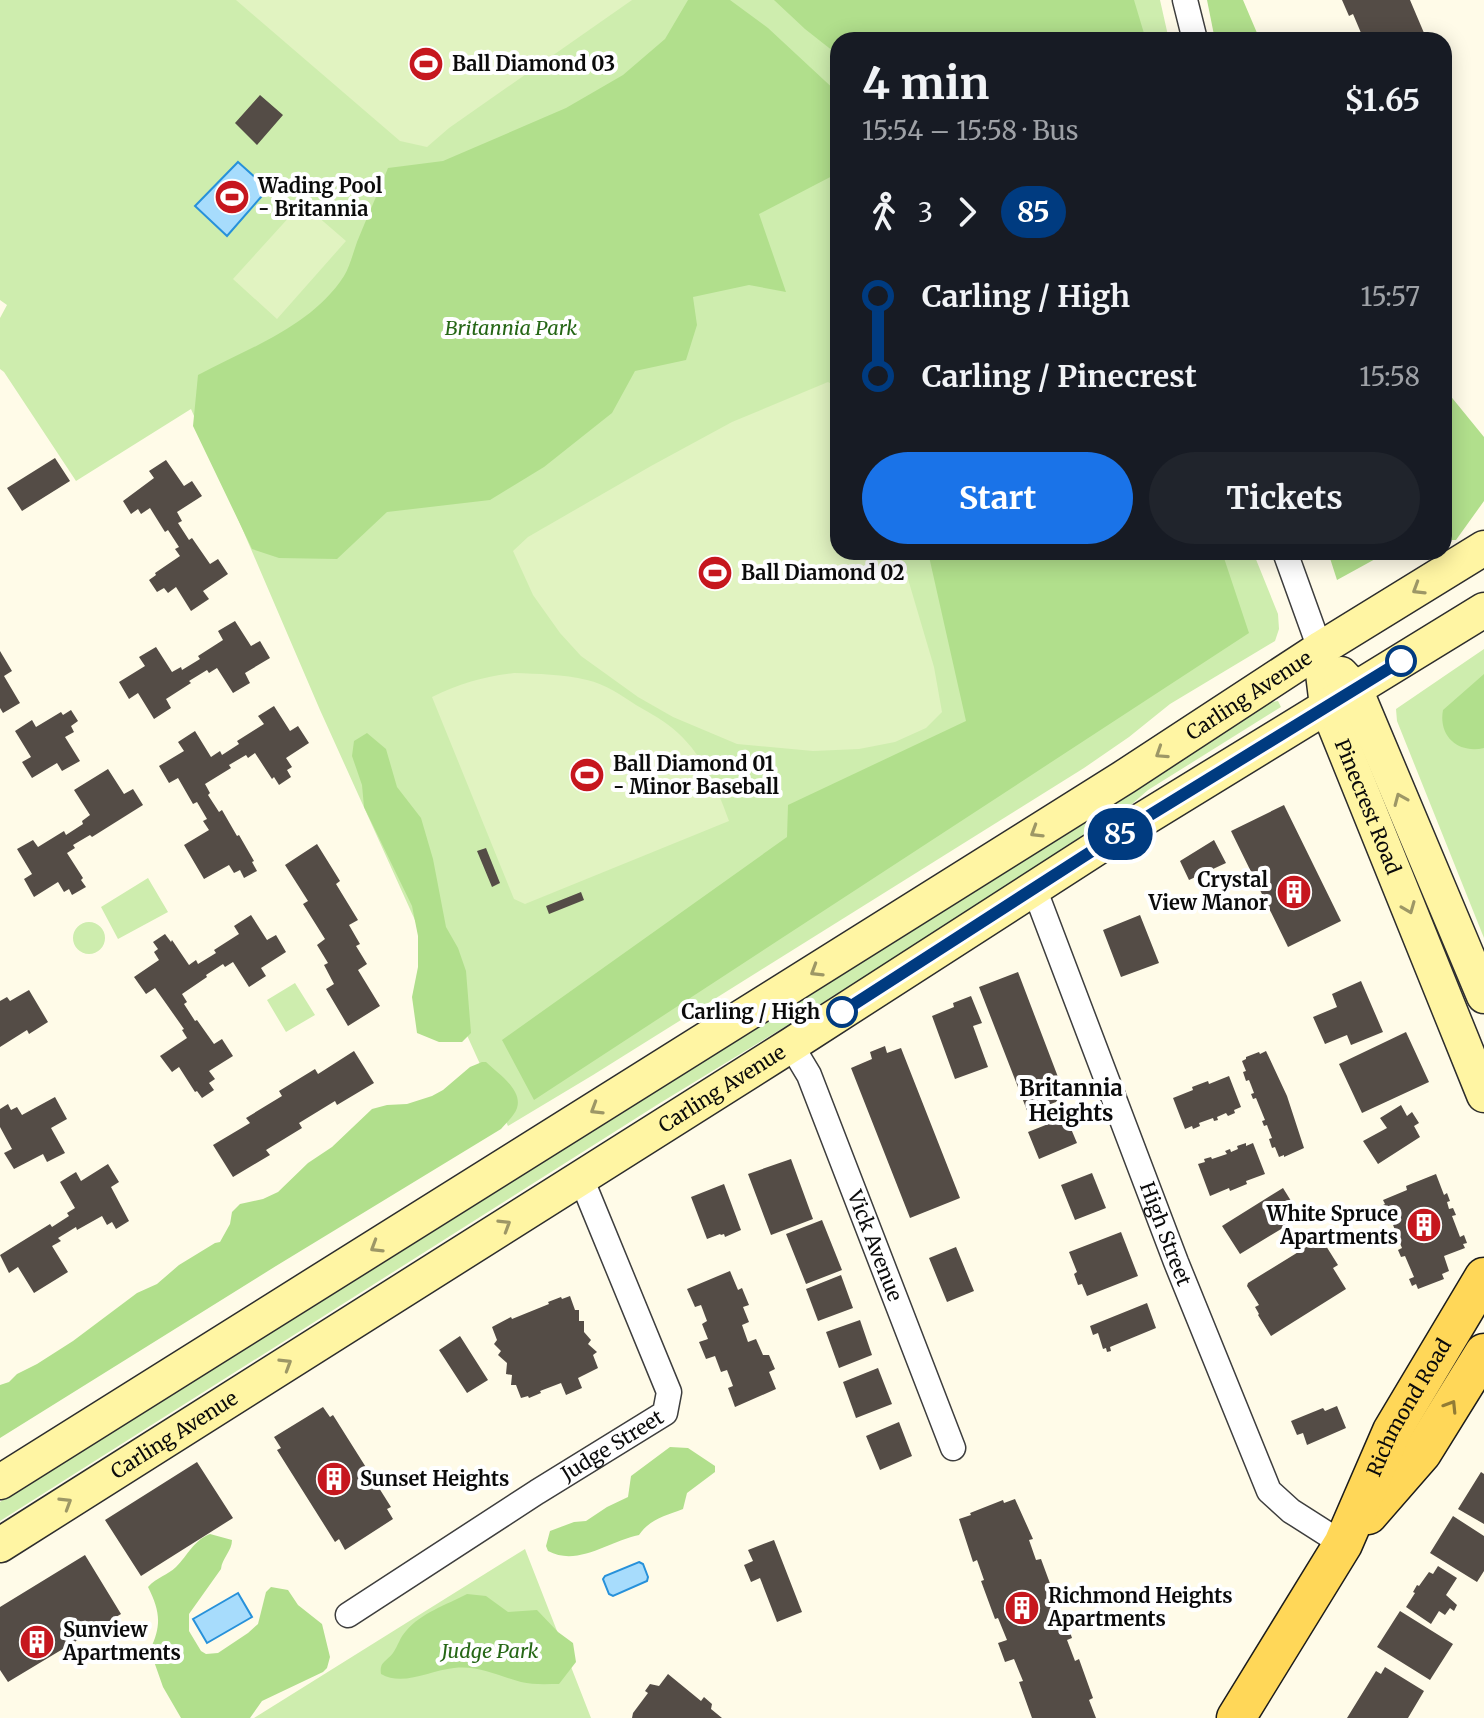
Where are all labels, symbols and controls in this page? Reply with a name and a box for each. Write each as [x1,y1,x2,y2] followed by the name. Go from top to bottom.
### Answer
[407,45,445,83] sports icon: Ball Diamond 03
[452,51,615,76] place label: Ball Diamond 03
[862,56,989,111] text: 4 min
[1344,81,1420,119] text: $1.65
[862,114,1079,147] text: 15:54 – 15:58 · Bus
[257,173,383,221] place label: Wading Pool - Britannia
[213,178,251,216] sports icon: Wading Pool - Britannia
[862,190,906,234] icon: walk
[945,190,989,234] icon: forward
[1017,194,1050,230] text: 85
[918,196,933,229] text: 3
[922,277,1130,315] text: Carling / High
[1361,280,1420,313] text: 15:57
[445,315,577,340] park label: Britannia Park
[922,357,1197,395] text: Carling / Pinecrest
[1359,360,1420,393] text: 15:58
[862,452,1133,544] button: Start
[1149,452,1420,544] button: Tickets
[696,554,734,592] sports icon: Ball Diamond 02
[741,560,905,585] place label: Ball Diamond 02
[1412,579,1427,594] one-way arrow
[1181,645,1316,745] street label: Carling Avenue
[1386,646,1416,676] unlabelled marker
[1330,735,1407,878] street label: Pinecrest Road
[1155,743,1170,758] one-way arrow
[613,751,780,799] place label: Ball Diamond 01 - Minor Baseball
[568,756,606,794] sports icon: Ball Diamond 01 - Minor Baseball
[1394,793,1410,807] one-way arrow
[1084,808,1156,860] line badge: 85
[1104,816,1136,852] text: 85
[1031,823,1045,838] one-way arrow
[1148,867,1268,915] place label: Crystal View Manor
[1275,873,1313,911] building icon: Crystal View Manor
[1399,900,1416,914] one-way arrow
[810,961,825,976] one-way arrow
[827,997,857,1027] marker: Carling / High
[681,999,821,1024] place label: Carling / High
[654,1039,790,1138] street label: Carling Avenue
[1019,1074,1123,1127] district label: Britannia Heights
[590,1099,605,1114] one-way arrow
[1135,1178,1197,1289] street label: High Street
[842,1186,908,1305] street label: Vick Avenue
[1266,1201,1398,1249] place label: White Spruce Apartments
[1405,1206,1443,1244] building icon: White Spruce Apartments
[497,1220,511,1235] one-way arrow
[370,1237,384,1252] one-way arrow
[1361,1334,1456,1480] street label: Richmond Road
[277,1359,291,1374] one-way arrow
[106,1385,242,1484] street label: Carling Avenue
[1441,1400,1456,1415] one-way arrow
[555,1404,668,1487] street label: Judge Street
[315,1460,353,1498] building icon: Sunset Heights
[360,1466,509,1491] place label: Sunset Heights
[57,1498,72,1513] one-way arrow
[1047,1583,1233,1631] place label: Richmond Heights Apartments
[1003,1589,1041,1627] building icon: Richmond Heights Apartments
[62,1617,181,1665] place label: Sunview Apartments
[18,1623,56,1661] building icon: Sunview Apartments
[439,1638,539,1663] park label: Judge Park

